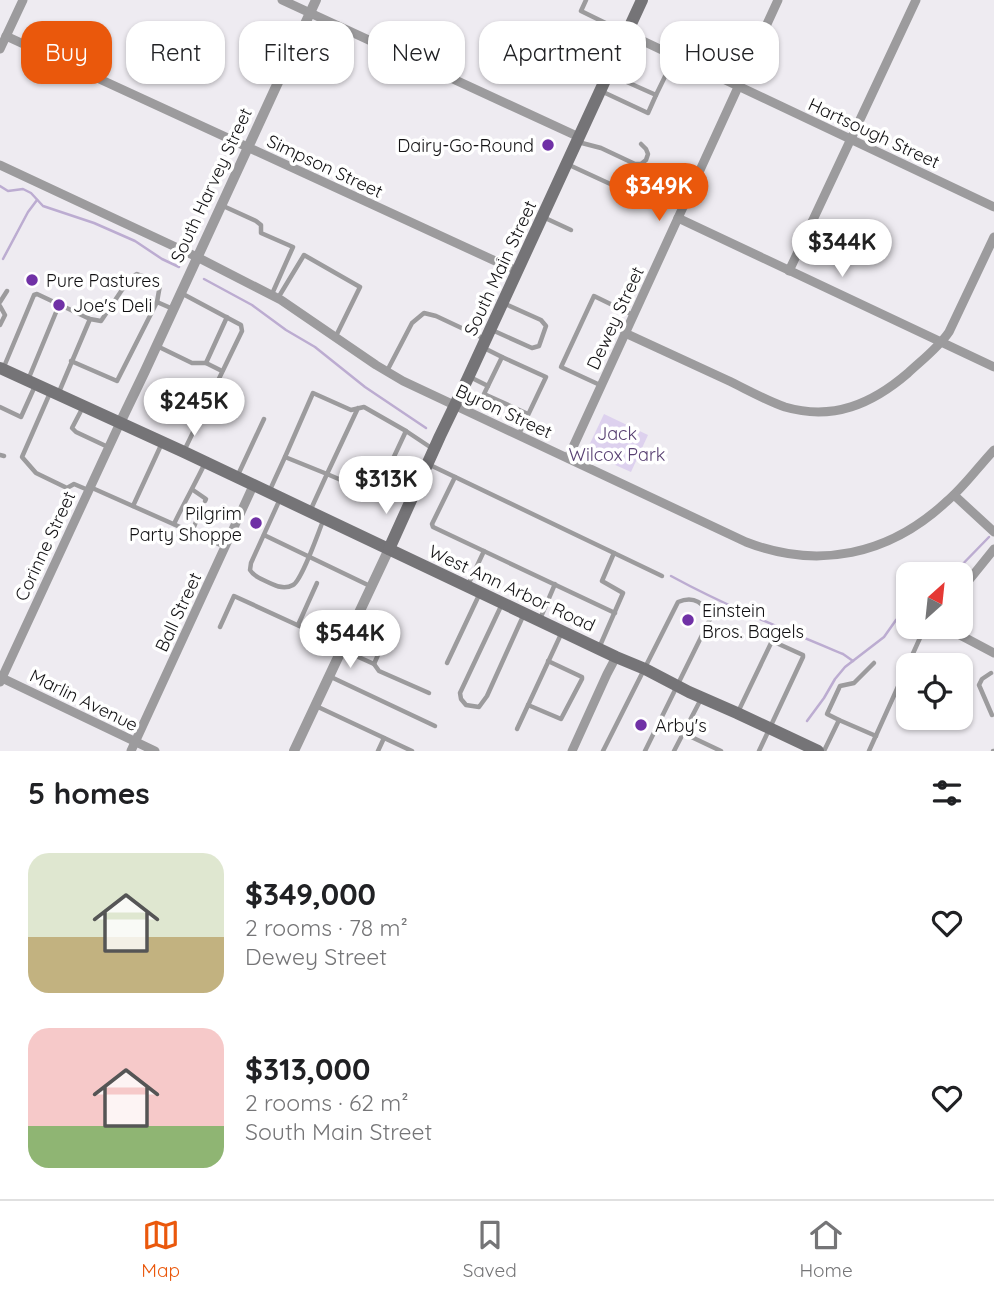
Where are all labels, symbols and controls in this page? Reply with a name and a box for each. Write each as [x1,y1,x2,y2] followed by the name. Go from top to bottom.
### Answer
[21,21,112,84] chip: Buy
[126,21,225,84] chip: Rent
[239,21,354,84] chip: Filters
[368,21,465,84] chip: New
[479,21,646,84] chip: Apartment
[660,21,779,84] chip: House
[805,93,943,173] street label: Hartsough Street
[165,104,257,266] street label: South Harvey Street
[263,129,387,203] street label: Simpson Street
[397,134,534,157] place label: Dairy-Go-Round
[540,137,556,153] marker: Dairy-Go-Round
[610,164,708,223] pin: $349K
[625,171,693,200] text: $349K
[459,197,541,339] street label: South Main Street
[793,219,891,279] pin: $344K
[808,227,876,256] text: $344K
[581,263,649,373] street label: Dewey Street
[46,269,160,292] place label: Pure Pastures
[24,272,40,288] marker: Pure Pastures
[73,294,152,317] place label: Joe's Deli
[51,297,67,313] marker: Joe's Deli
[145,378,243,438] pin: $245K
[452,379,556,443] street label: Byron Street
[160,386,228,415] text: $245K
[569,422,665,466] park label: Jack Wilcox Park
[337,456,435,516] pin: $313K
[355,464,417,493] text: $313K
[10,487,80,605] street label: Corinne Street
[129,502,242,546] place label: Pilgrim Party Shoppe
[248,515,264,531] marker: Pilgrim Party Shoppe
[425,539,599,637] street label: West Ann Arbor Road
[896,562,973,639] north arrow
[896,562,973,730] map controls
[150,569,206,655] street label: Ball Street
[702,599,804,643] place label: Einstein Bros. Bagels
[301,610,399,670] pin: $544K
[680,612,696,628] marker: Einstein Bros. Bagels
[315,618,385,647] text: $544K
[896,653,973,730] button: locate
[26,664,142,736] street label: Marlin Avenue
[655,714,707,737] place label: Arby's
[633,717,649,733] marker: Arby's
[28,774,150,812] text: 5 homes
[928,774,966,812] icon: filters
[245,875,376,913] text: $349,000
[84,881,168,965] icon: home
[928,904,966,942] icon: heart
[245,913,408,942] text: 2 rooms · 78 m²
[245,942,387,971] text: Dewey Street
[245,1050,370,1088] text: $313,000
[84,1056,168,1140] icon: home
[928,1079,966,1117] icon: heart
[245,1088,409,1117] text: 2 rooms · 62 m²
[245,1117,432,1146] text: South Main Street
[141,1216,180,1282] tab: Map
[463,1216,517,1282] tab: Saved
[799,1216,853,1282] tab: Home

